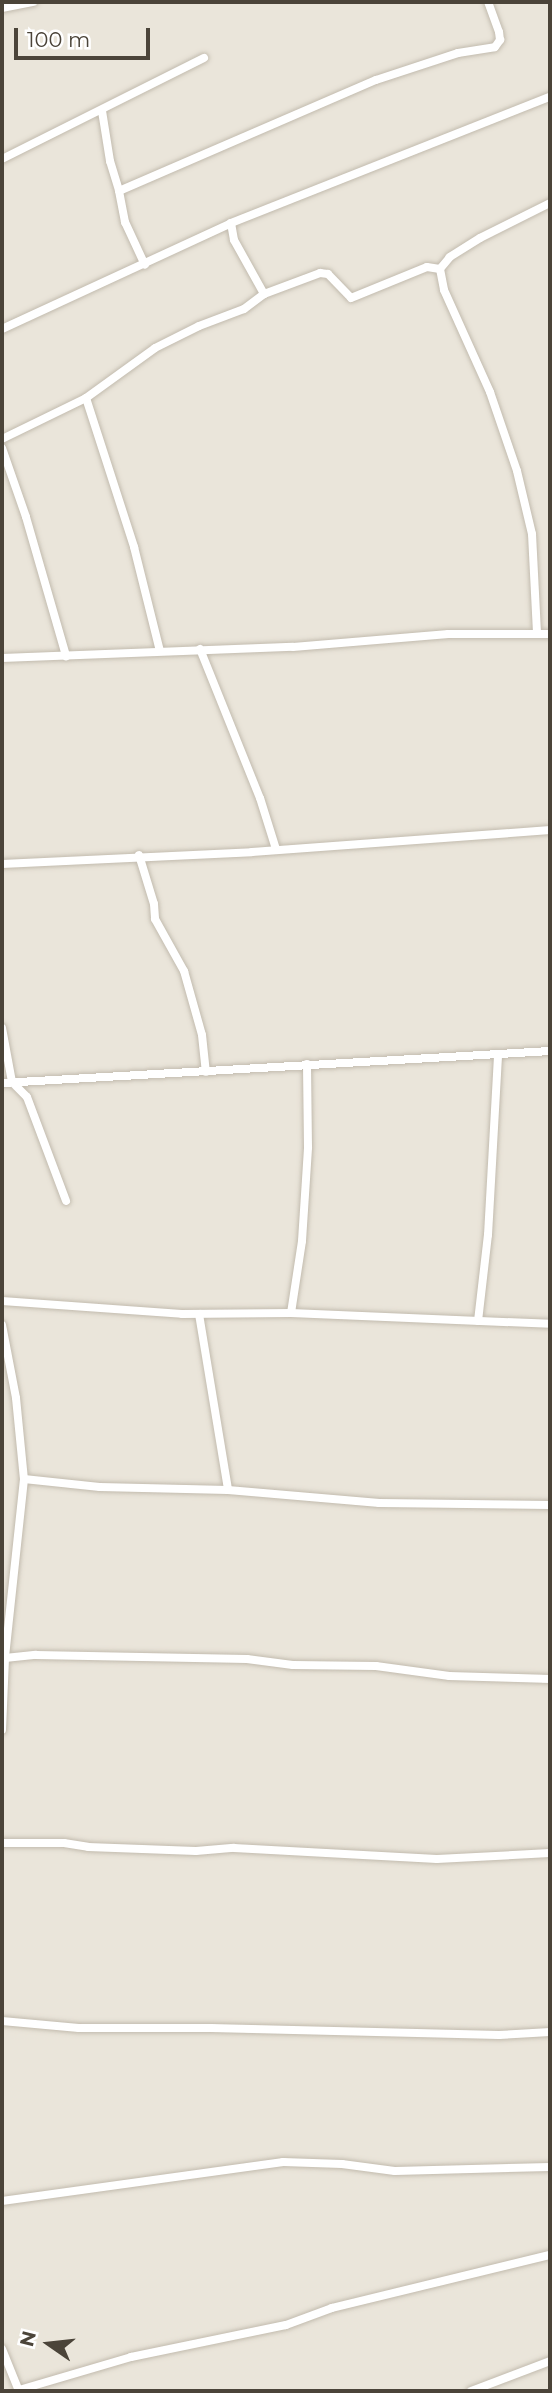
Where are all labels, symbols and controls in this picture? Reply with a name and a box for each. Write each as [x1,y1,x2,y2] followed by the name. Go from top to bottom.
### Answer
[18,14,154,58] scale bar
[27,27,90,52] text: 100 m
[14,2309,84,2379] north arrow
[15,2329,41,2349] text: N

